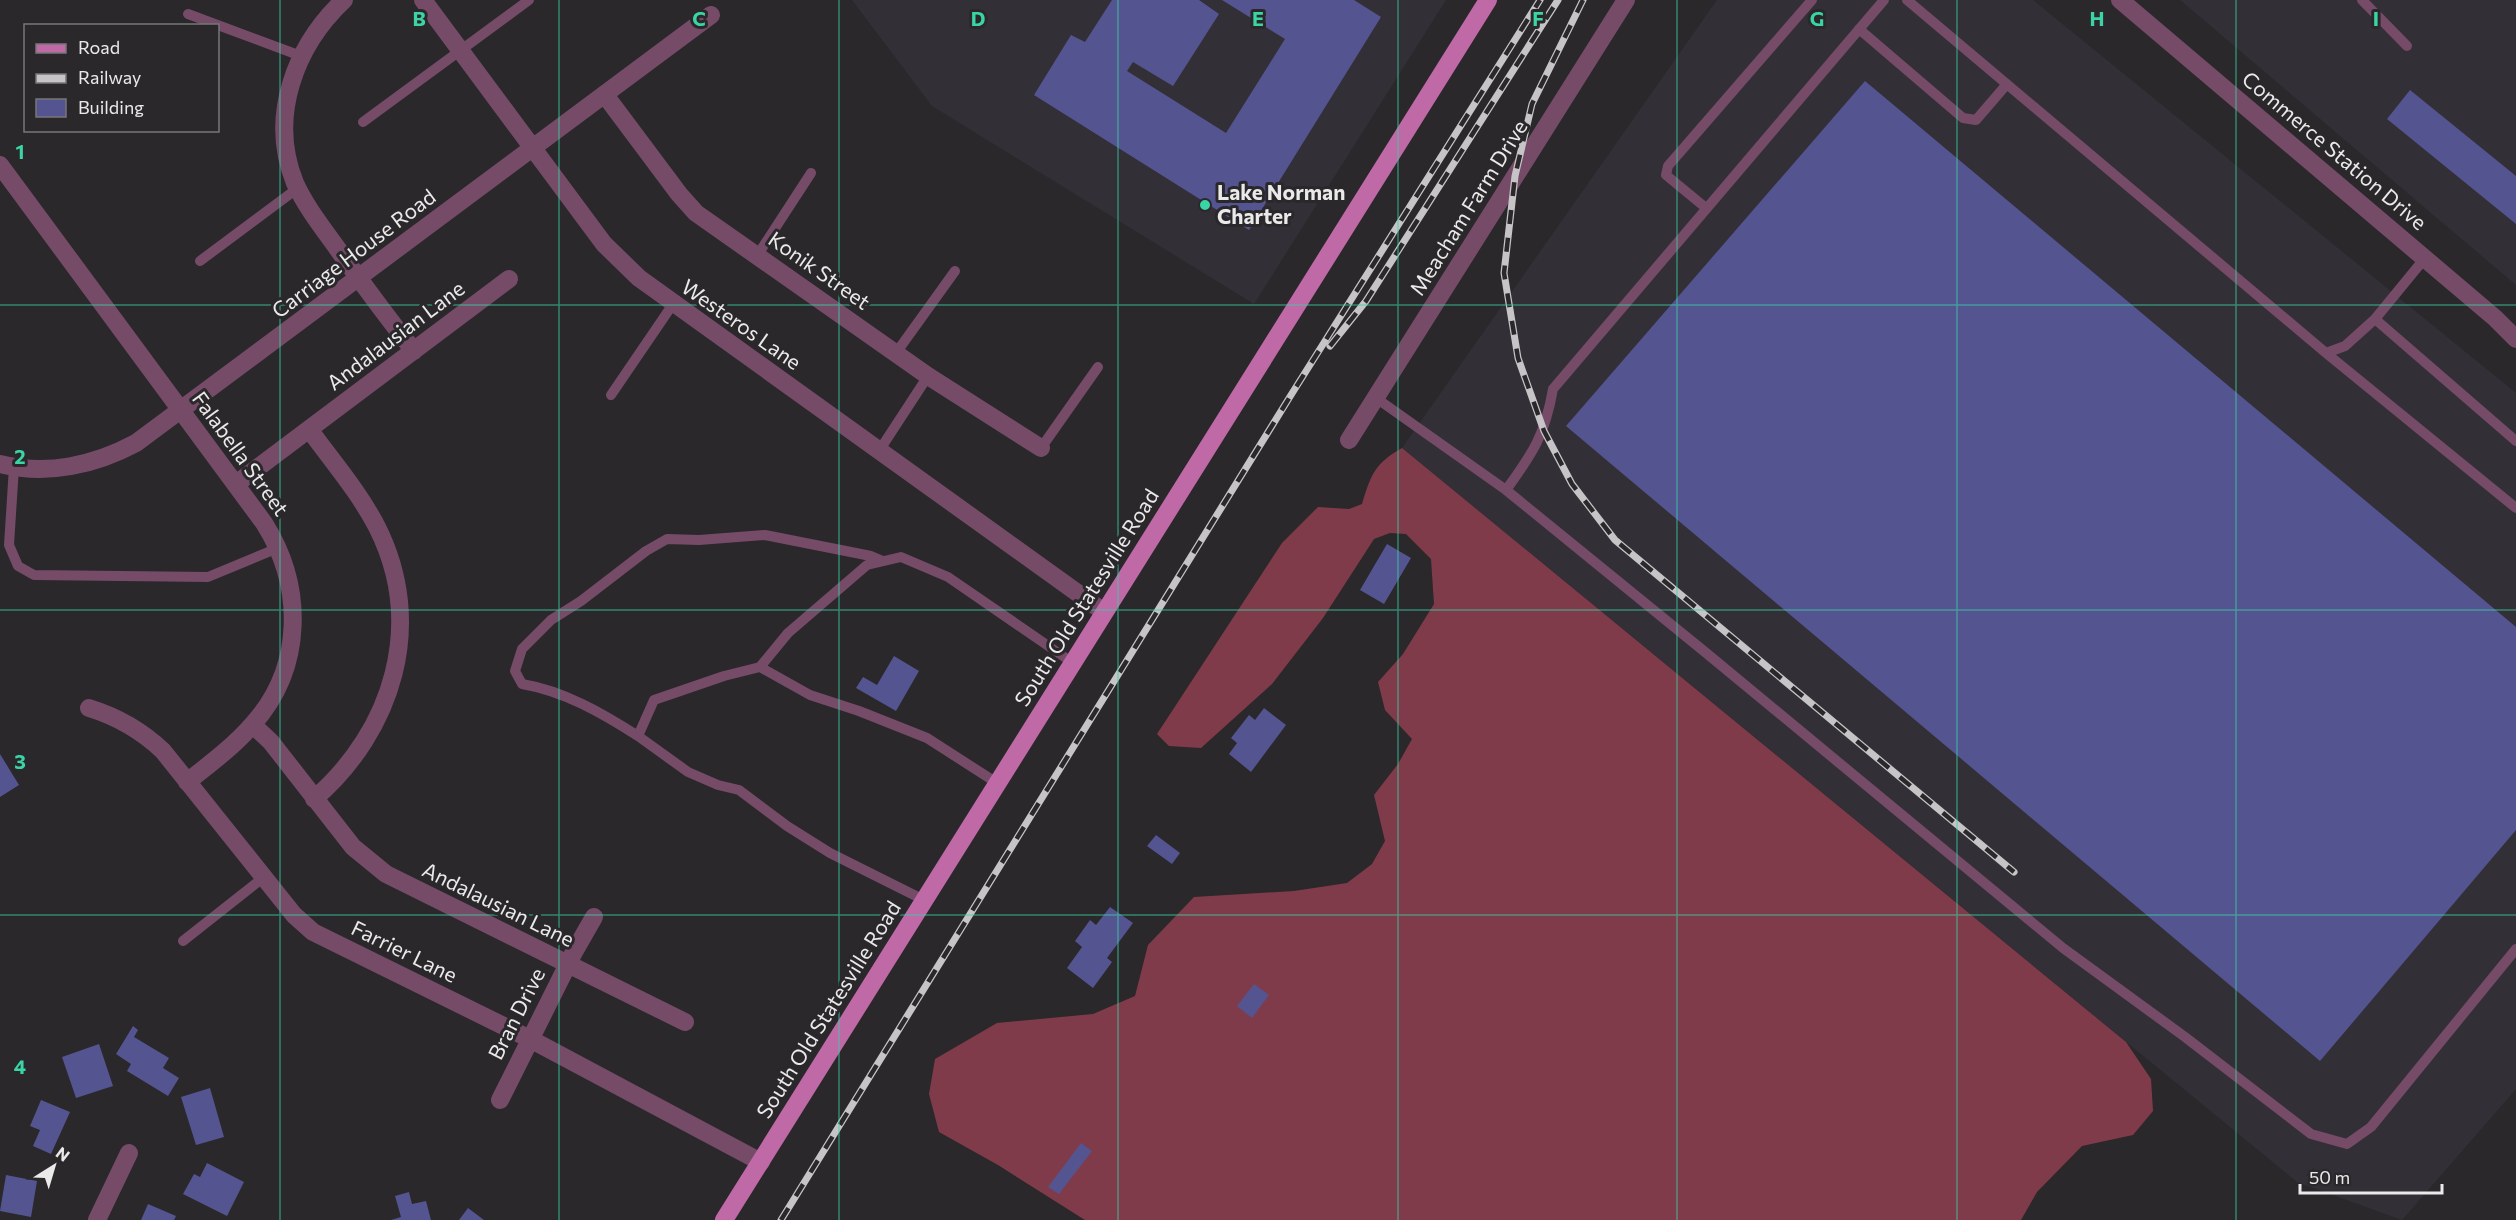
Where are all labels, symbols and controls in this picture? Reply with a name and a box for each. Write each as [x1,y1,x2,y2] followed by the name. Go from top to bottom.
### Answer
[412,6,426,30] text: B
[692,6,706,30] text: C
[971,6,985,30] text: D
[1252,6,1264,30] text: E
[1532,6,1544,30] text: F
[1810,6,1824,30] text: G
[2090,6,2105,30] text: H
[2373,6,2379,30] text: I
[24,24,219,132] legend
[78,36,120,58] text: Road
[2238,65,2432,234] street label: Commerce Station Drive
[78,66,141,88] text: Railway
[78,96,144,118] text: Building
[1404,115,1532,299] street label: Meacham Farm Drive
[15,139,25,163] text: 1
[1217,179,1345,228] place label: Lake Norman Charter
[266,183,440,323] street label: Carriage House Road
[1198,198,1212,212] marker: Lake Norman Charter
[764,226,875,314] street label: Konik Street
[677,273,806,374] street label: Westeros Lane
[321,275,469,395] street label: Andalausian Lane
[188,386,295,520] street label: Falabella Street
[14,444,26,468] text: 2
[1009,484,1163,710] street label: South Old Statesville Road
[14,749,26,773] text: 3
[419,856,579,951] street label: Andalausian Lane
[751,896,905,1122] street label: South Old Statesville Road
[348,914,462,987] street label: Farrier Lane
[482,963,549,1063] street label: Bran Drive
[14,1054,26,1078] text: 4
[24,1136,84,1196] north arrow
[53,1142,74,1165] text: N
[2300,1157,2442,1195] scale bar
[2309,1166,2350,1188] text: 50 m

